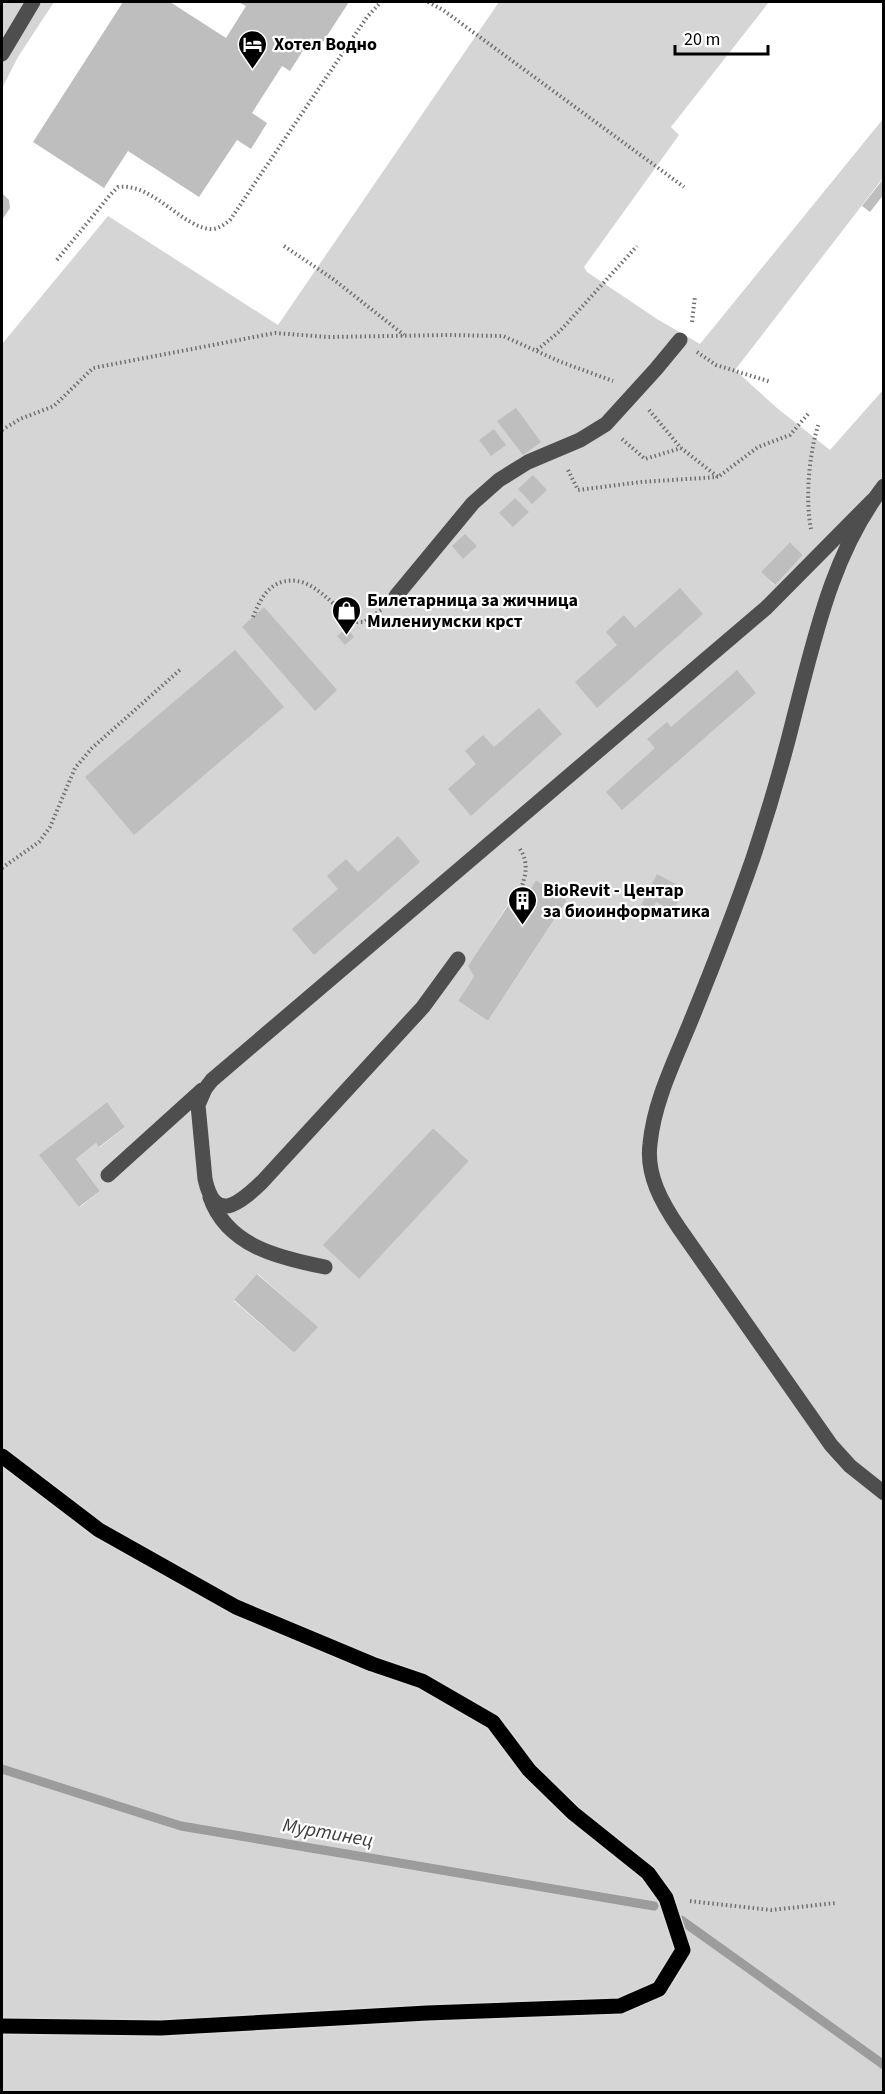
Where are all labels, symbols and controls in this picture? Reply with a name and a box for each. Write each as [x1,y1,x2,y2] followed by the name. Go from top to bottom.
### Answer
[675,18,768,56] scale bar
[684,27,720,52] text: 20 m
[237,28,269,70] hotel icon: Хотел Водно
[274,32,377,57] place label: Хотел Водно
[367,588,578,634] place label: Билетарница за жичница Милениумски крст
[330,594,362,636] shop icon: Билетарница за жичница Милениумски крст
[543,878,710,924] place label: BioRevit - Центар за биоинформатика
[506,884,538,926] building icon: BioRevit - Центар за биоинформатика
[280,1811,375,1855] water label: Муртинец

